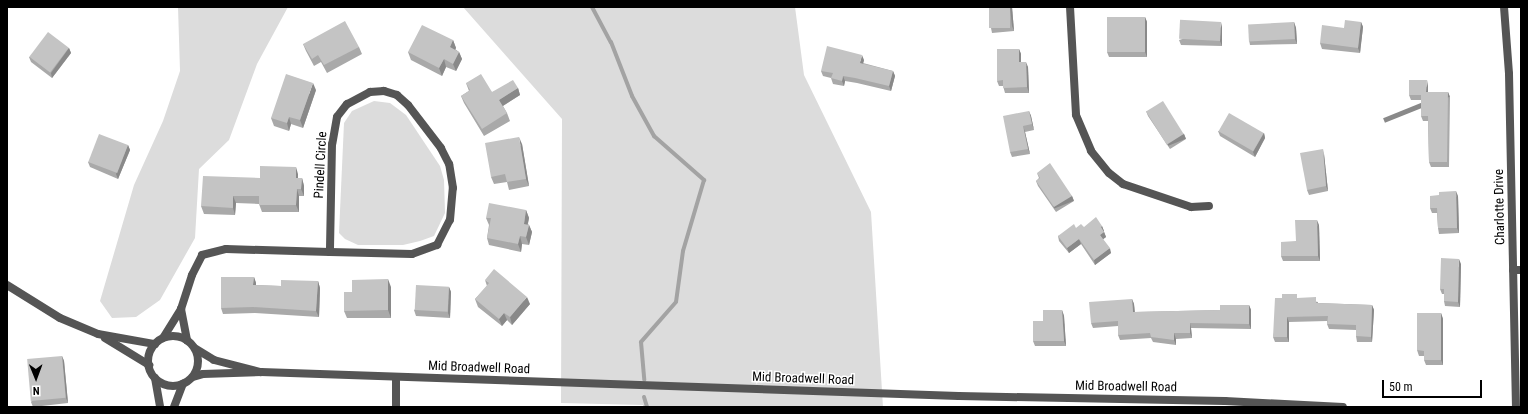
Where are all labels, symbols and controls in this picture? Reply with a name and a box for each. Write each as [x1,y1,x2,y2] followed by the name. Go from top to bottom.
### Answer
[311,131,331,199] street label: Pindell Circle
[1492,169,1508,245] street label: Charlotte Drive
[16,358,56,398] north arrow
[428,358,530,378] street label: Mid Broadwell Road
[752,369,854,389] street label: Mid Broadwell Road
[1384,372,1484,398] scale bar
[1075,378,1177,396] street label: Mid Broadwell Road
[1389,380,1413,394] text: 50 m
[33,384,40,397] text: N

